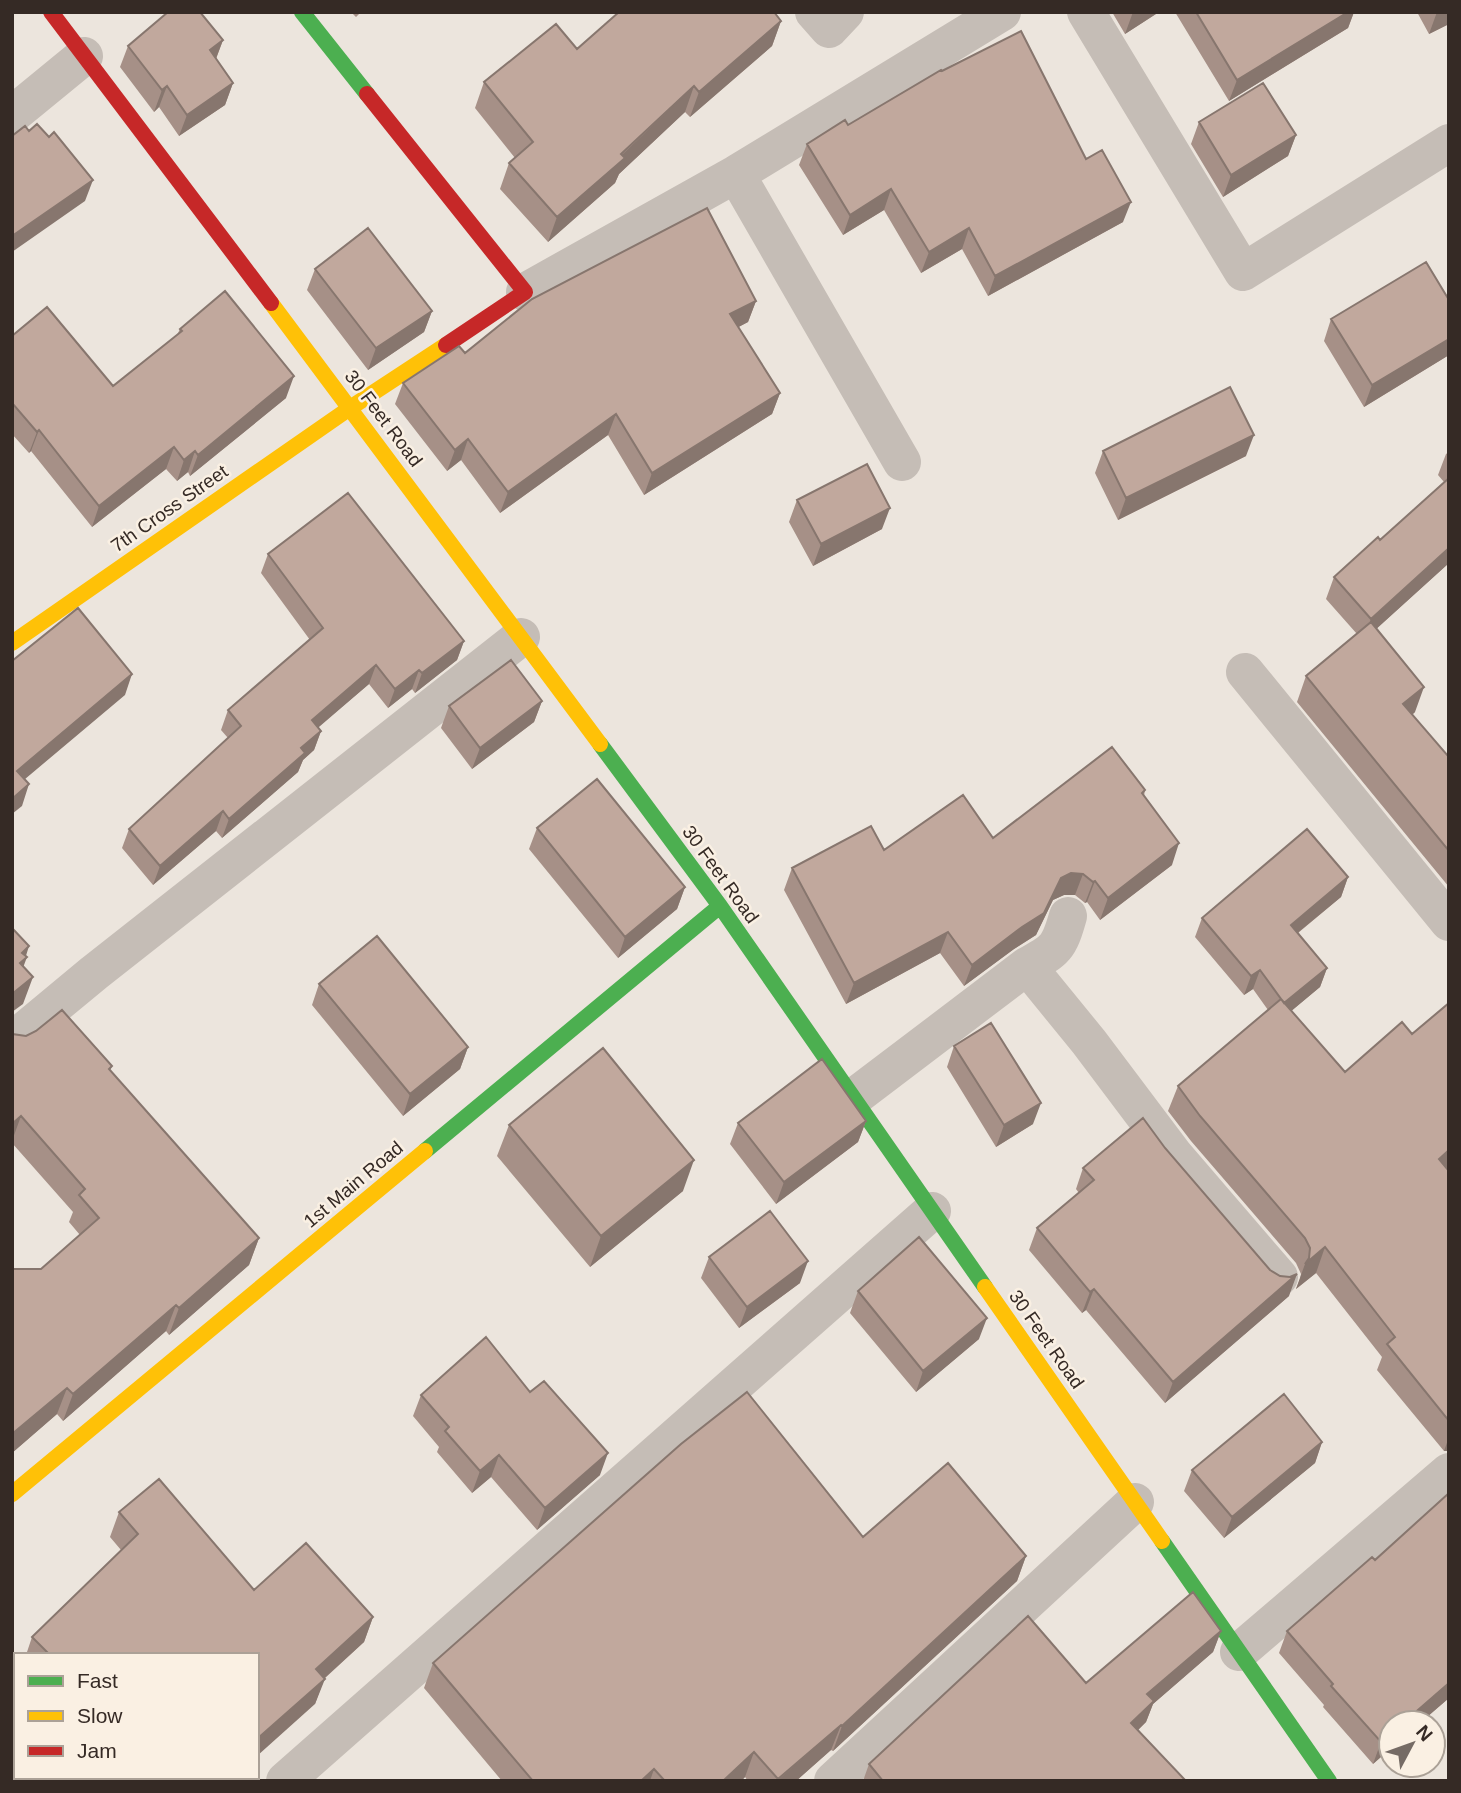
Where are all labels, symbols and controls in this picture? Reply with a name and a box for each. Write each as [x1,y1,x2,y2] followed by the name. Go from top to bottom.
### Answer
[341,366,427,471] street label: 30 Feet Road
[107,460,232,556] street label: 7th Cross Street
[678,822,763,927] street label: 30 Feet Road
[300,1137,407,1232] street label: 1st Main Road
[1005,1286,1088,1392] street label: 30 Feet Road
[14,1653,259,1779] legend
[77,1669,118,1692] text: Fast
[77,1704,123,1727] text: Slow
[1377,1709,1447,1779] north arrow
[1412,1721,1437,1745] text: N
[77,1739,117,1762] text: Jam

